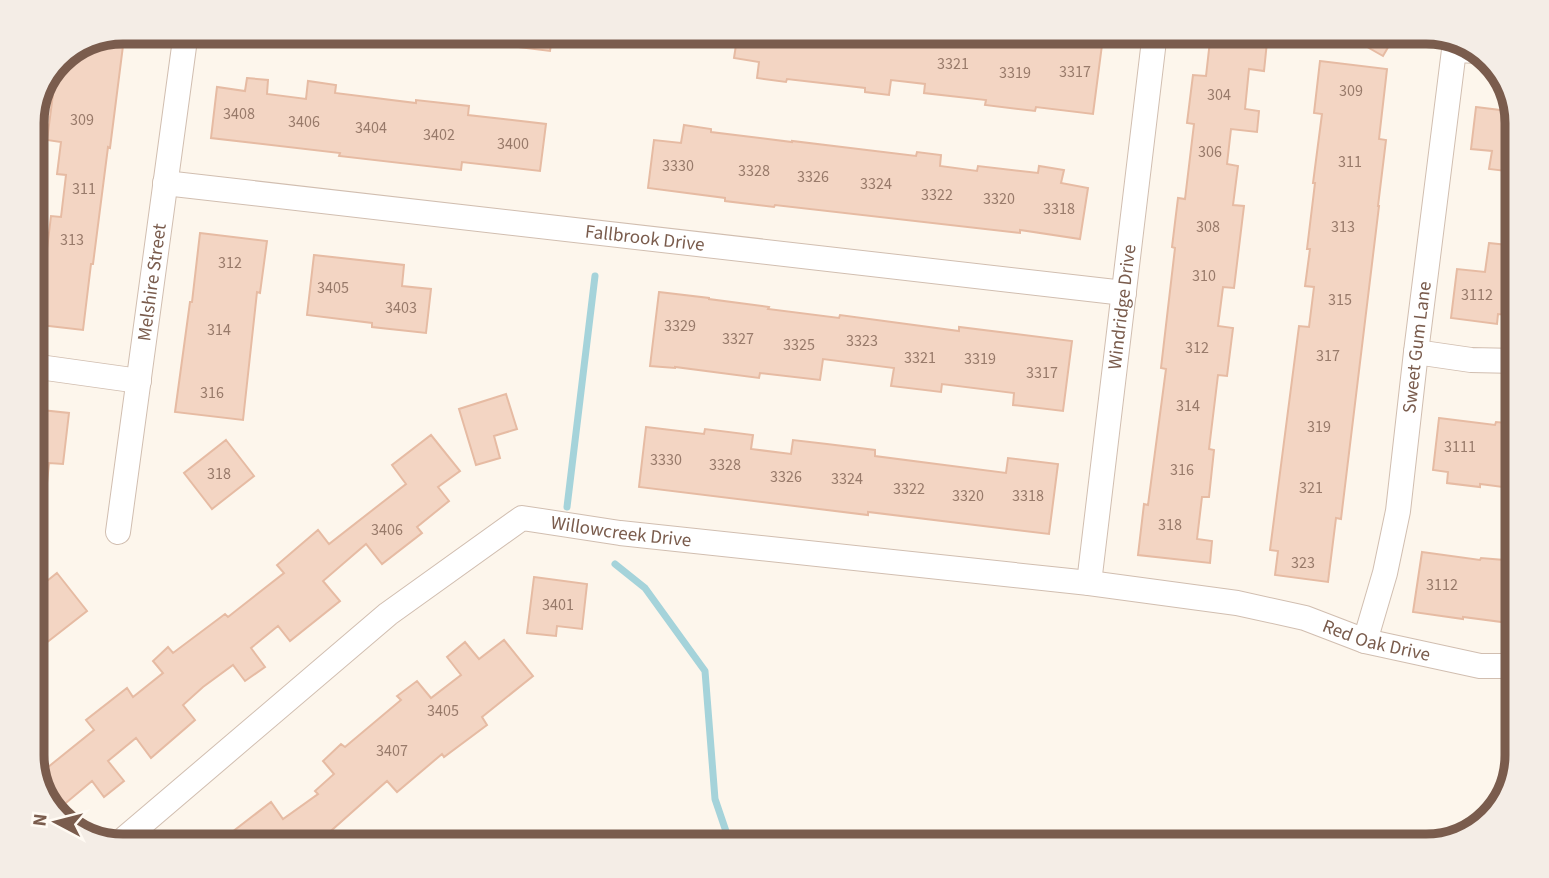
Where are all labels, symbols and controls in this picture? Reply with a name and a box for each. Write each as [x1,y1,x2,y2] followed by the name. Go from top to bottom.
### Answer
[937,53,969,75] house number: 3321
[1059,61,1091,83] house number: 3317
[999,62,1031,84] house number: 3319
[1339,80,1363,102] house number: 309
[1207,84,1231,106] house number: 304
[223,103,255,125] house number: 3408
[70,109,94,131] house number: 309
[288,111,320,133] house number: 3406
[355,117,387,139] house number: 3404
[423,124,455,146] house number: 3402
[497,133,529,155] house number: 3400
[1198,141,1222,163] house number: 306
[1338,151,1362,173] house number: 311
[662,155,694,177] house number: 3330
[738,160,770,182] house number: 3328
[797,166,829,188] house number: 3326
[860,173,892,195] house number: 3324
[72,178,96,200] house number: 311
[921,184,953,206] house number: 3322
[983,188,1015,210] house number: 3320
[1043,198,1075,220] house number: 3318
[1196,216,1220,238] house number: 308
[1331,216,1355,238] house number: 313
[584,218,706,258] street label: Fallbrook Drive
[131,221,173,343] street label: Melshire Street
[60,229,84,251] house number: 313
[1101,243,1143,371] street label: Windridge Drive
[218,252,242,274] house number: 312
[1192,265,1216,287] house number: 310
[317,277,349,299] house number: 3405
[1396,280,1438,415] street label: Sweet Gum Lane
[1461,284,1493,306] house number: 3112
[1328,289,1352,311] house number: 315
[385,297,417,319] house number: 3403
[664,315,696,337] house number: 3329
[207,319,231,341] house number: 314
[722,328,754,350] house number: 3327
[846,330,878,352] house number: 3323
[783,334,815,356] house number: 3325
[1185,337,1209,359] house number: 312
[1316,345,1340,367] house number: 317
[904,347,936,369] house number: 3321
[964,348,996,370] house number: 3319
[1026,362,1058,384] house number: 3317
[200,382,224,404] house number: 316
[1176,395,1200,417] house number: 314
[1307,416,1331,438] house number: 319
[1444,436,1476,458] house number: 3111
[650,449,682,471] house number: 3330
[709,454,741,476] house number: 3328
[1170,459,1194,481] house number: 316
[207,463,231,485] house number: 318
[770,466,802,488] house number: 3326
[831,468,863,490] house number: 3324
[1299,477,1323,499] house number: 321
[893,478,925,500] house number: 3322
[952,485,984,507] house number: 3320
[1012,485,1044,507] house number: 3318
[549,509,693,554] street label: Willowcreek Drive
[1158,514,1182,536] house number: 318
[371,519,403,541] house number: 3406
[1291,552,1315,574] house number: 323
[1426,574,1458,596] house number: 3112
[542,594,574,616] house number: 3401
[1319,612,1433,668] street label: Red Oak Drive
[427,700,459,722] house number: 3405
[376,740,408,762] house number: 3407
[21,787,91,857] north arrow
[26,812,55,828] text: N

